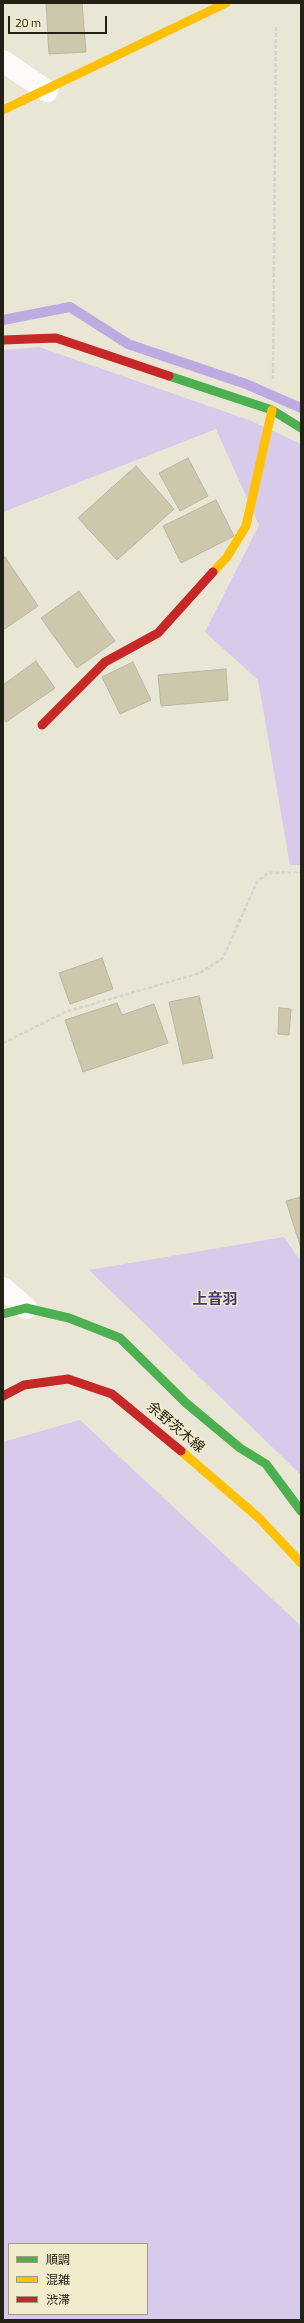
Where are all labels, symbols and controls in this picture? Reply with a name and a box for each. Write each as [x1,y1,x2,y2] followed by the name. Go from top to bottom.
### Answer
[10,8,109,34] scale bar
[15,13,41,32] text: 20 m
[193,1291,237,1309] district label: 上音羽
[143,1399,207,1457] street label: 余野茨木線
[8,2243,148,2315] legend
[46,2250,70,2269] text: 順調
[46,2270,70,2289] text: 混雑
[46,2290,70,2309] text: 渋滞

